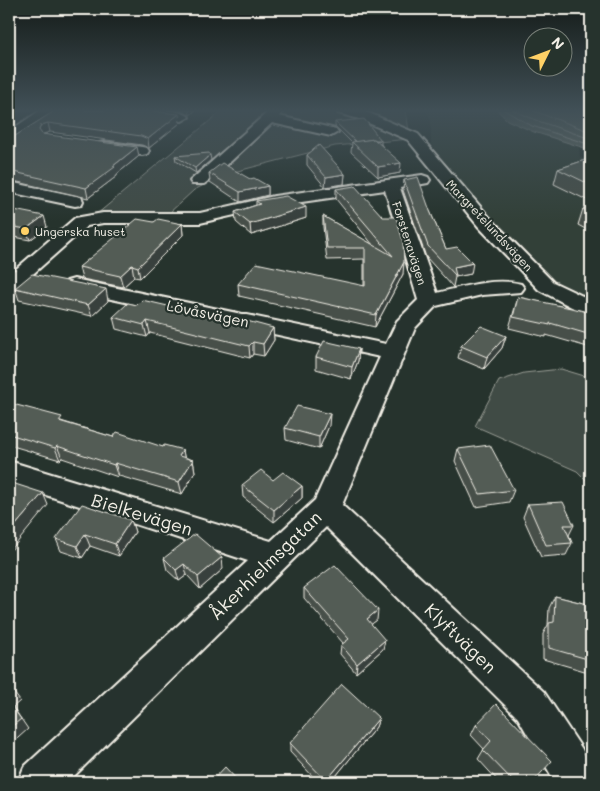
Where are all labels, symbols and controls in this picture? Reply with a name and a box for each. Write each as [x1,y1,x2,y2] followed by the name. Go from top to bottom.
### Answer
[522,28,572,78] north arrow
[547,33,569,53] text: N
[443,176,537,274] street label: Margretelundsvägen
[389,199,431,287] street label: Forstenavägen
[35,223,125,239] place label: Ungerska huset
[19,225,31,237] marker: Ungerska huset
[165,295,251,331] street label: Lövåsvägen
[88,487,196,541] street label: Bielkevägen
[204,505,326,625] street label: Åkerhielmsgatan
[420,598,502,678] street label: Klyftvägen

